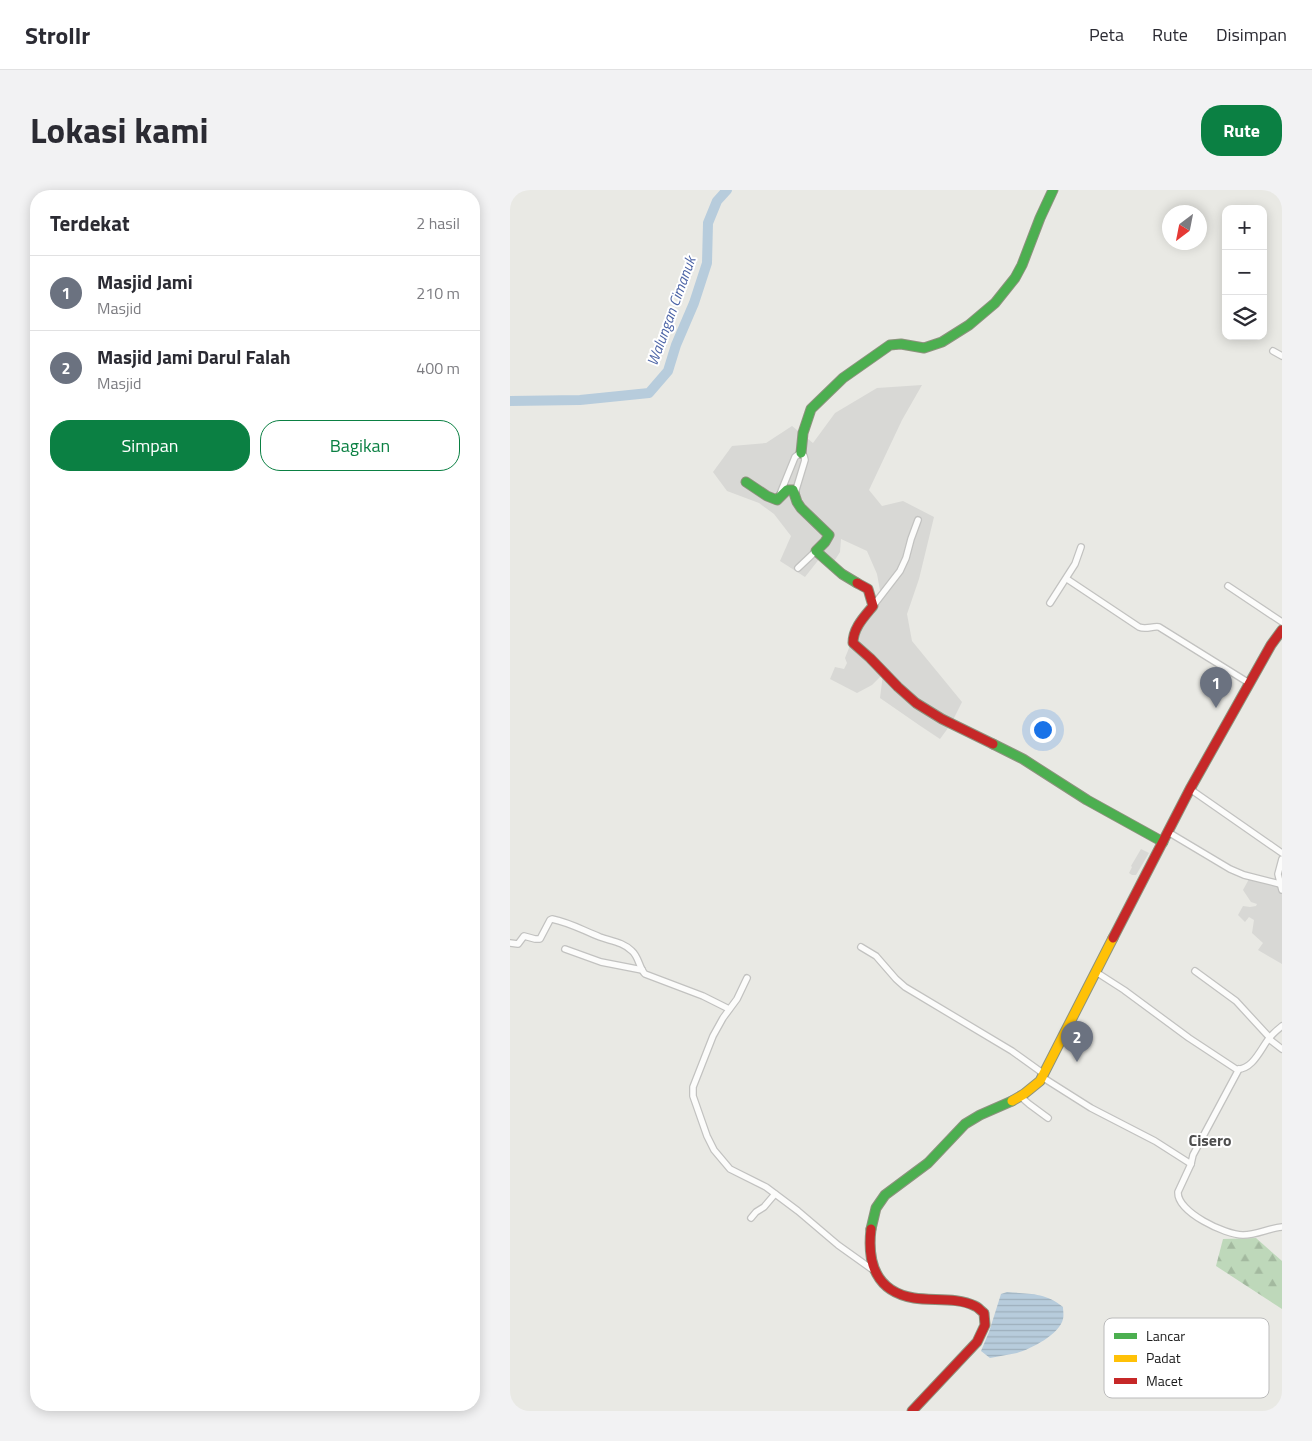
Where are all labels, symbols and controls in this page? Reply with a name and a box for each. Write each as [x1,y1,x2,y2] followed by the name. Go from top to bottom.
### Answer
[25,17,90,53] text: Strollr
[1089,21,1124,48] text: Peta
[1152,21,1188,48] text: Rute
[1216,21,1287,48] text: Disimpan
[30,103,209,157] text: Lokasi kami
[1201,105,1282,156] button: Rute
[1162,205,1207,250] north arrow
[1222,205,1267,340] map controls
[1222,205,1267,250] button: +
[50,207,130,239] text: Terdekat
[416,211,460,235] text: 2 hasil
[1222,250,1267,295] button: −
[641,251,702,369] water label: Walungan Cimanuk
[97,267,193,296] text: Masjid Jami
[62,281,70,305] text: 1
[416,281,460,305] text: 210 m
[1222,295,1267,340] button: layers
[97,296,141,320] text: Masjid
[97,342,290,371] text: Masjid Jami Darul Falah
[62,356,70,380] text: 2
[416,356,460,380] text: 400 m
[97,371,141,395] text: Masjid
[50,420,250,471] button: Simpan
[260,420,460,471] button: Bagikan
[1200,667,1232,708] pin: 1
[1030,717,1056,743] your location
[1061,1021,1093,1062] pin: 2
[1189,1128,1232,1152] district label: Cisero
[1104,1318,1269,1398] legend
[1146,1325,1185,1346] text: Lancar
[1146,1347,1181,1368] text: Padat
[1146,1370,1183,1391] text: Macet

